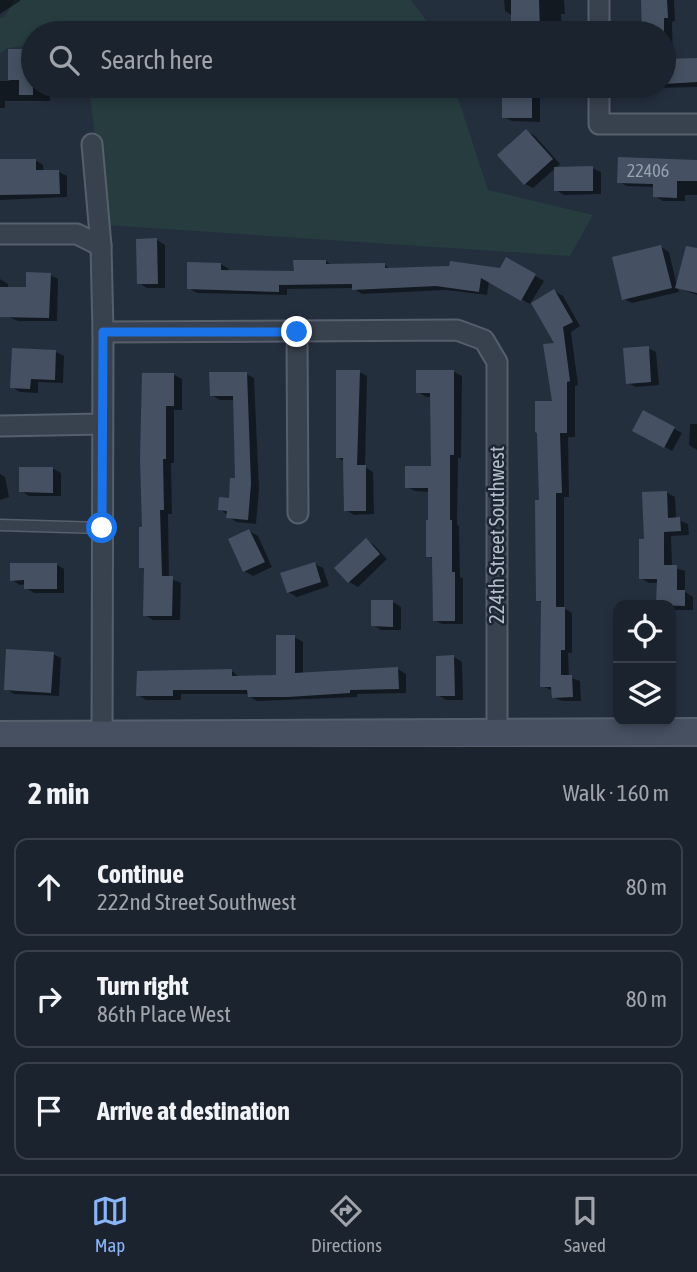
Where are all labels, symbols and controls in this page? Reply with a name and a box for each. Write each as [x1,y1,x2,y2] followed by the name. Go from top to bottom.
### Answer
[21,21,676,98] search box
[45,41,83,79] icon: search
[101,45,213,75] text: Search here
[627,160,669,181] house number: 22406
[281,316,312,347] route end
[484,446,508,624] street label: 224th Street Southwest
[86,512,117,543] route start
[613,600,676,726] map controls
[613,600,676,663] button: locate
[613,663,676,726] button: layers
[28,776,89,810] text: 2 min
[563,780,669,806] text: Walk · 160 m
[97,859,184,889] text: Continue
[30,868,68,906] icon: ahead
[626,874,667,900] text: 80 m
[97,889,296,915] text: 222nd Street Southwest
[97,971,188,1001] text: Turn right
[30,980,68,1018] icon: right
[626,986,667,1012] text: 80 m
[97,1001,231,1027] text: 86th Place West
[30,1092,68,1130] icon: arrive
[97,1096,290,1126] text: Arrive at destination
[91,1192,129,1256] tab: Map
[311,1192,382,1256] tab: Directions
[564,1192,606,1256] tab: Saved

